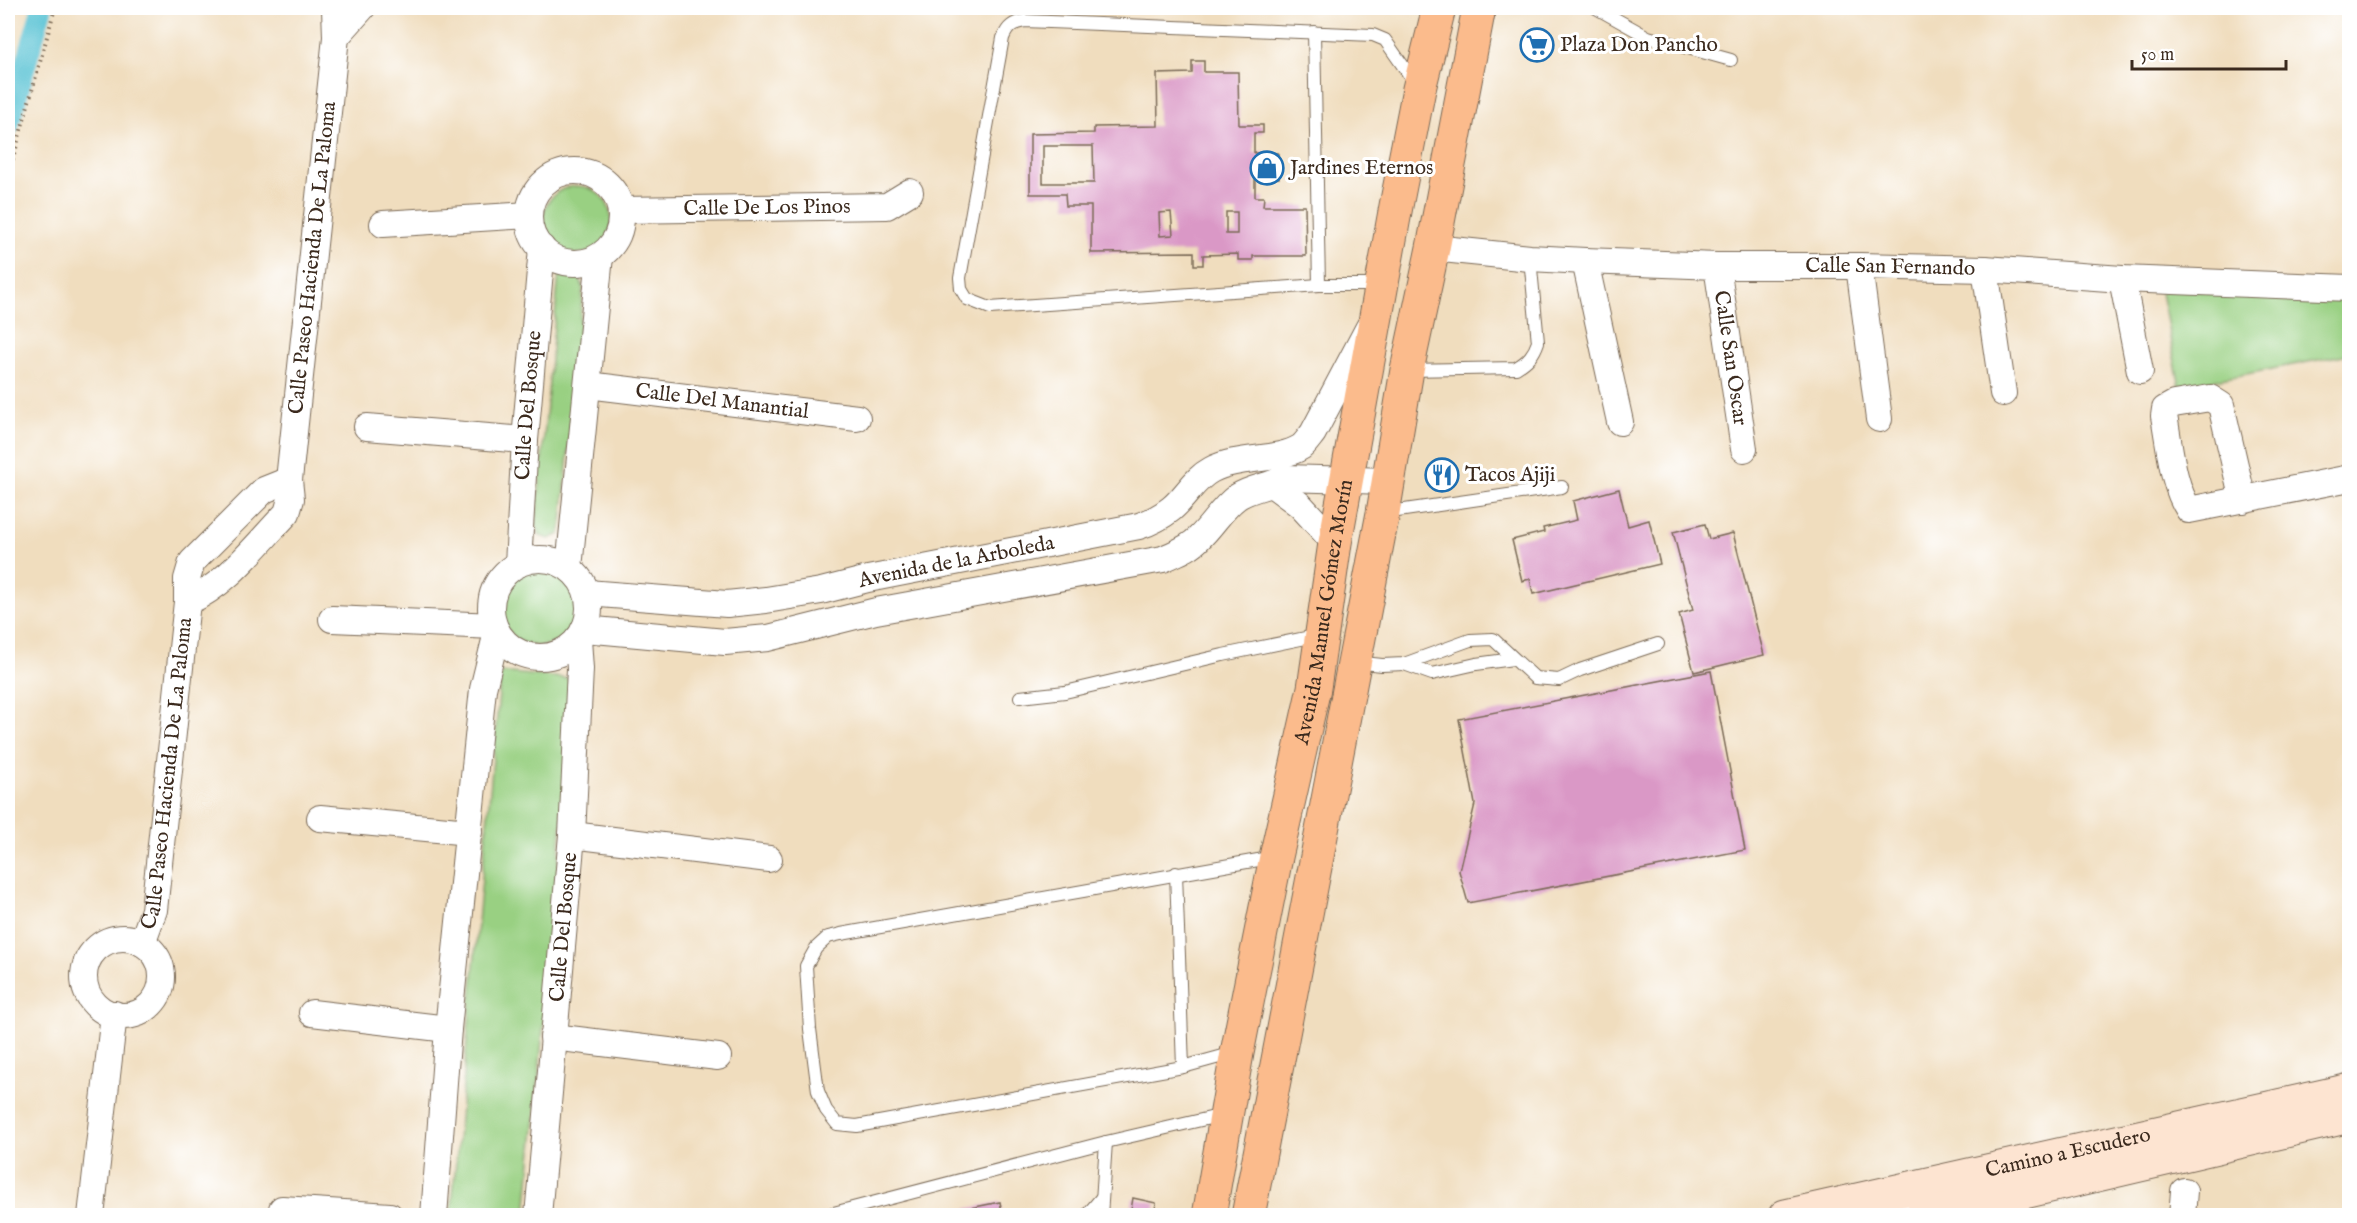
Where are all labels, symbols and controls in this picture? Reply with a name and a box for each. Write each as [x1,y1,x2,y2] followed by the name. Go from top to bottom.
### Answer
[1519,27,1555,63] supermarket icon: Plaza Don Pancho
[1560,32,1718,59] place label: Plaza Don Pancho
[2132,33,2286,71] scale bar
[2141,44,2174,67] text: 50 m
[283,99,343,415] street label: Calle Paseo Hacienda De La Paloma
[1249,150,1285,186] shop icon: Jardines Eternos
[1288,155,1433,182] place label: Jardines Eternos
[683,193,851,223] street label: Calle De Los Pinos
[1805,252,1976,282] street label: Calle San Fernando
[1707,289,1754,428] street label: Calle San Oscar
[509,329,548,481] street label: Calle Del Bosque
[634,377,810,425] street label: Calle Del Manantial
[1424,457,1460,493] restaurant icon: Tacos Ajiji
[1465,462,1555,489] place label: Tacos Ajiji
[1288,477,1360,748] street label: Avenida Manuel Gómez Morín
[855,529,1058,595] street label: Avenida de la Arboleda
[134,615,199,934] street label: Calle Paseo Hacienda De La Paloma
[544,851,584,1003] street label: Calle Del Bosque
[1983,1121,2153,1184] street label: Camino a Escudero

